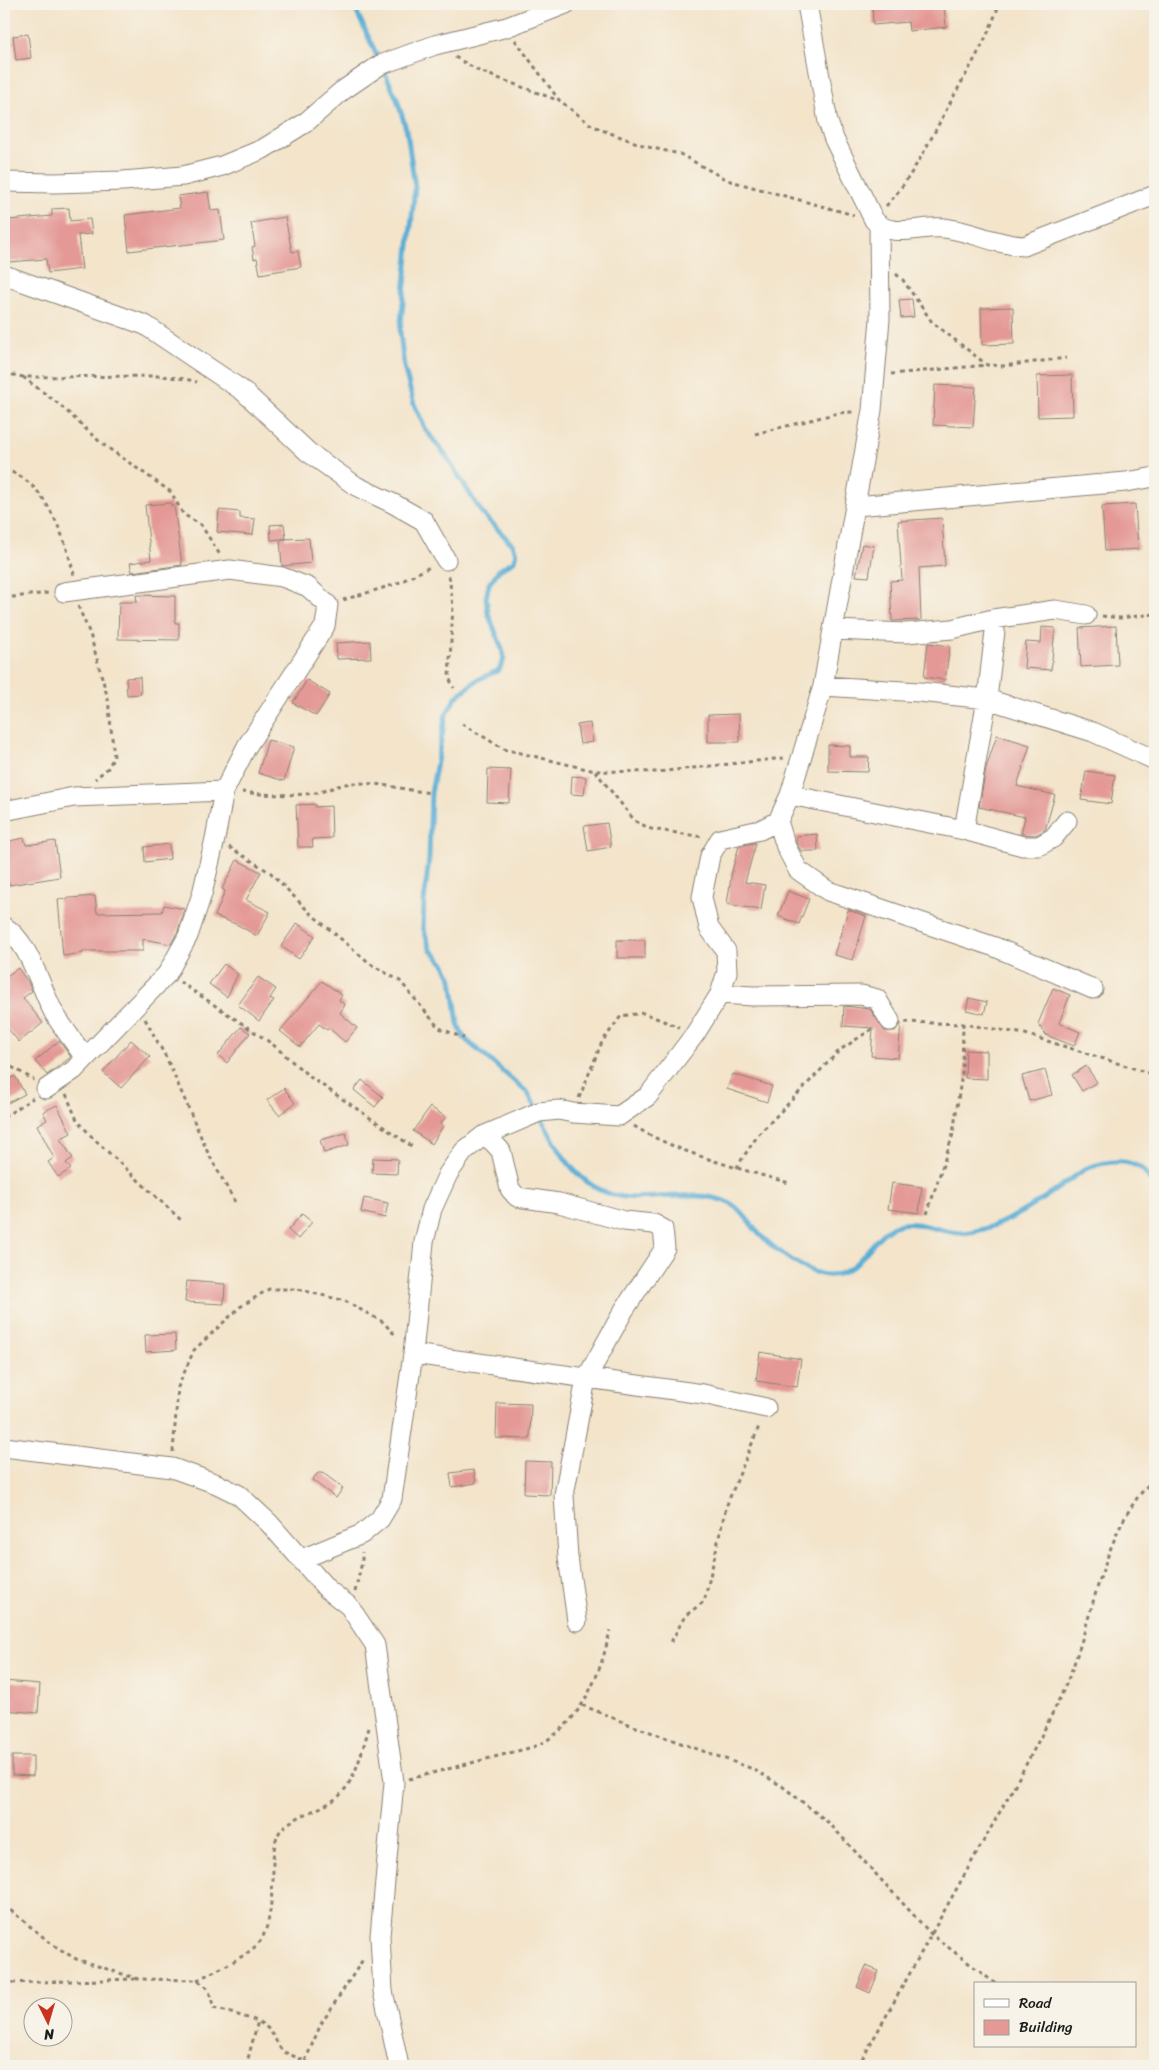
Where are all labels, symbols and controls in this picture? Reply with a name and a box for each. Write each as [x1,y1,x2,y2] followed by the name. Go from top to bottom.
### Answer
[974,1982,1136,2048] legend
[1019,1990,1052,2016] text: Road
[22,1998,72,2048] north arrow
[1019,2014,1073,2040] text: Building
[43,2021,56,2047] text: N

